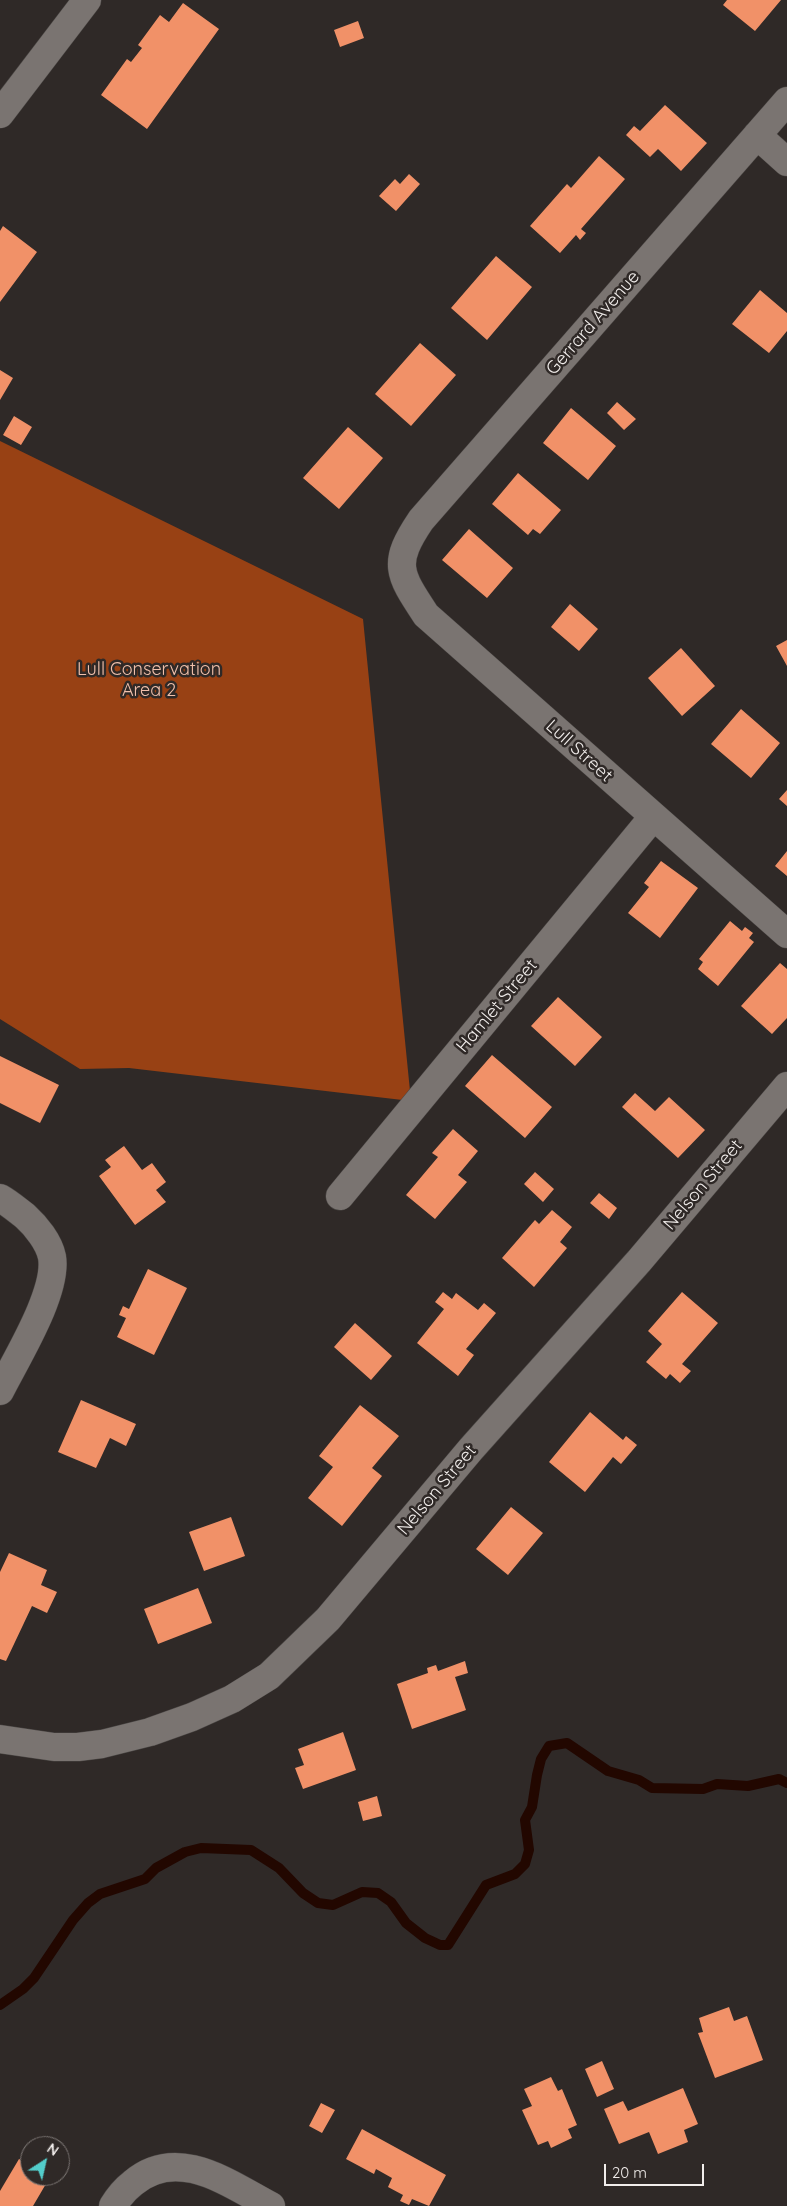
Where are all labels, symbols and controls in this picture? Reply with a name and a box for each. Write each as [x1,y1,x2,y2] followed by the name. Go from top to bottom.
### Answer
[542,266,644,380] street label: Gerrard Avenue
[77,659,221,702] park label: Lull Conservation Area 2
[541,715,617,787] street label: Lull Street
[452,955,542,1057] street label: Hamlet Street
[659,1135,747,1235] street label: Nelson Street
[393,1440,481,1540] street label: Nelson Street
[20,2136,70,2186] north arrow
[44,2139,62,2160] text: N
[607,2154,707,2186] scale bar
[612,2163,647,2182] text: 20 m

